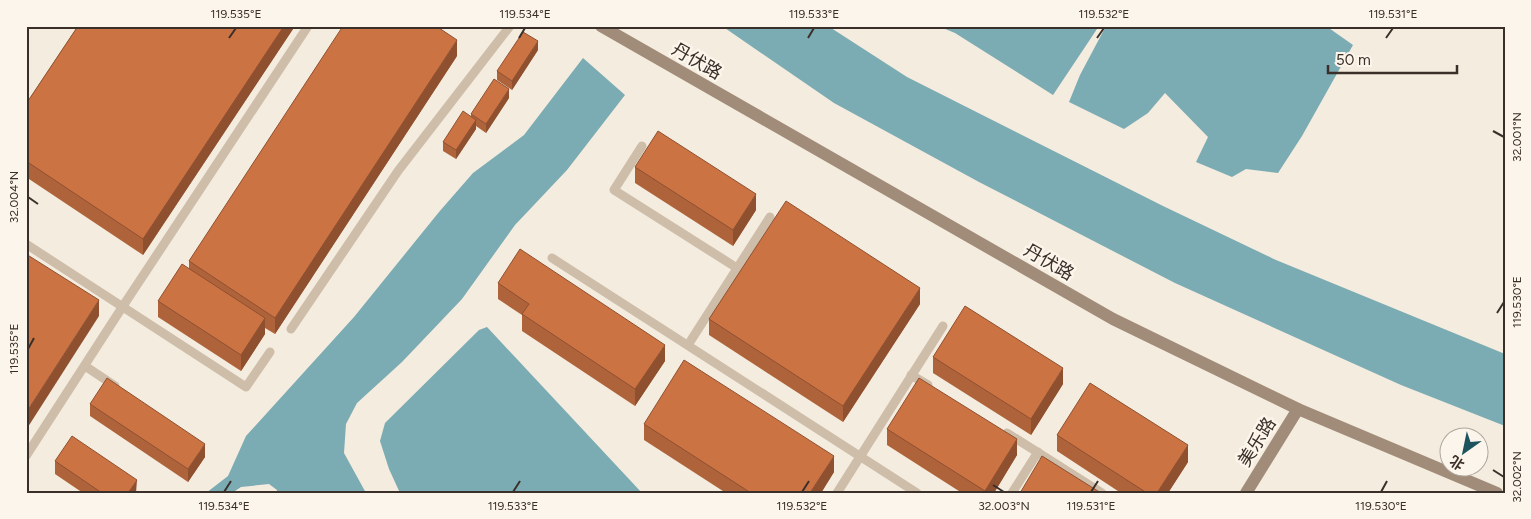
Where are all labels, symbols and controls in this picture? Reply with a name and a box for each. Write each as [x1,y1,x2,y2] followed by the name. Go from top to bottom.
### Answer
[210,7,262,21] text: 119.535°E
[499,7,551,21] text: 119.534°E
[789,7,839,21] text: 119.533°E
[1079,7,1129,21] text: 119.532°E
[1368,7,1418,21] text: 119.531°E
[668,38,726,84] street label: 丹伏路
[1328,42,1457,74] scale bar
[1336,51,1371,69] text: 50 m
[1510,112,1524,162] text: 32.001°N
[7,171,21,223] text: 32.004°N
[1020,239,1078,285] street label: 丹伏路
[1510,276,1524,328] text: 119.530°E
[7,323,21,375] text: 119.535°E
[1233,413,1281,471] street label: 美乐路
[1438,426,1488,476] north arrow
[1510,451,1524,503] text: 32.002°N
[1447,452,1468,473] text: 北
[198,499,250,513] text: 119.534°E
[488,499,538,513] text: 119.533°E
[777,499,827,513] text: 119.532°E
[978,499,1030,513] text: 32.003°N
[1066,499,1116,513] text: 119.531°E
[1355,499,1407,513] text: 119.530°E

